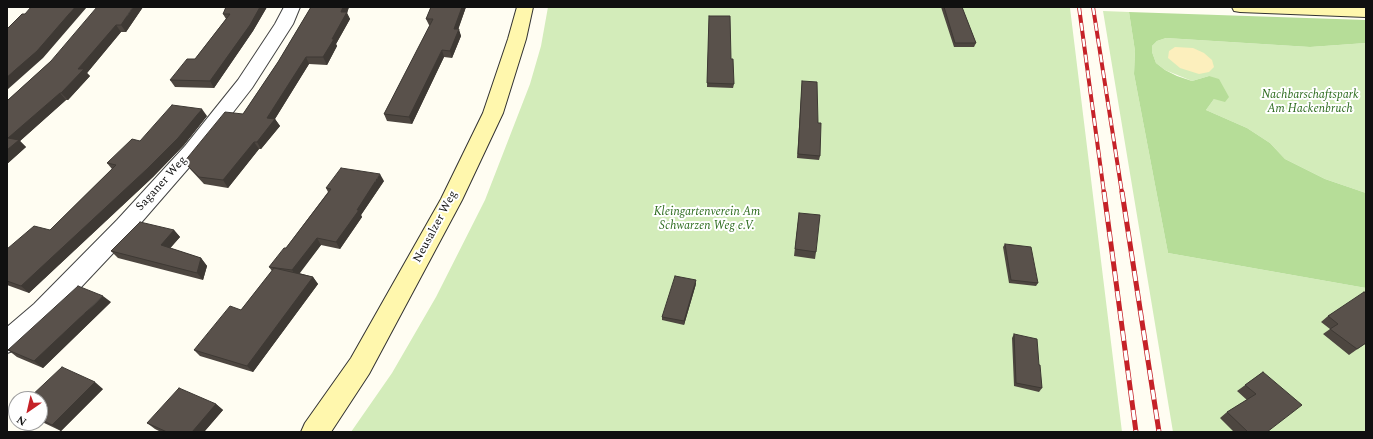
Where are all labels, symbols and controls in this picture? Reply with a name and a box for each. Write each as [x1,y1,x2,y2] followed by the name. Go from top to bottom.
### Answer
[1261,89,1359,117] park label: Nachbarschaftspark Am Hackenbruch
[134,153,190,215] street label: Saganer Weg
[411,188,461,266] street label: Neusalzer Weg
[654,206,760,234] park label: Kleingartenverein Am Schwarzen Weg e.V.
[8,391,48,431] north arrow
[13,411,30,430] text: N

